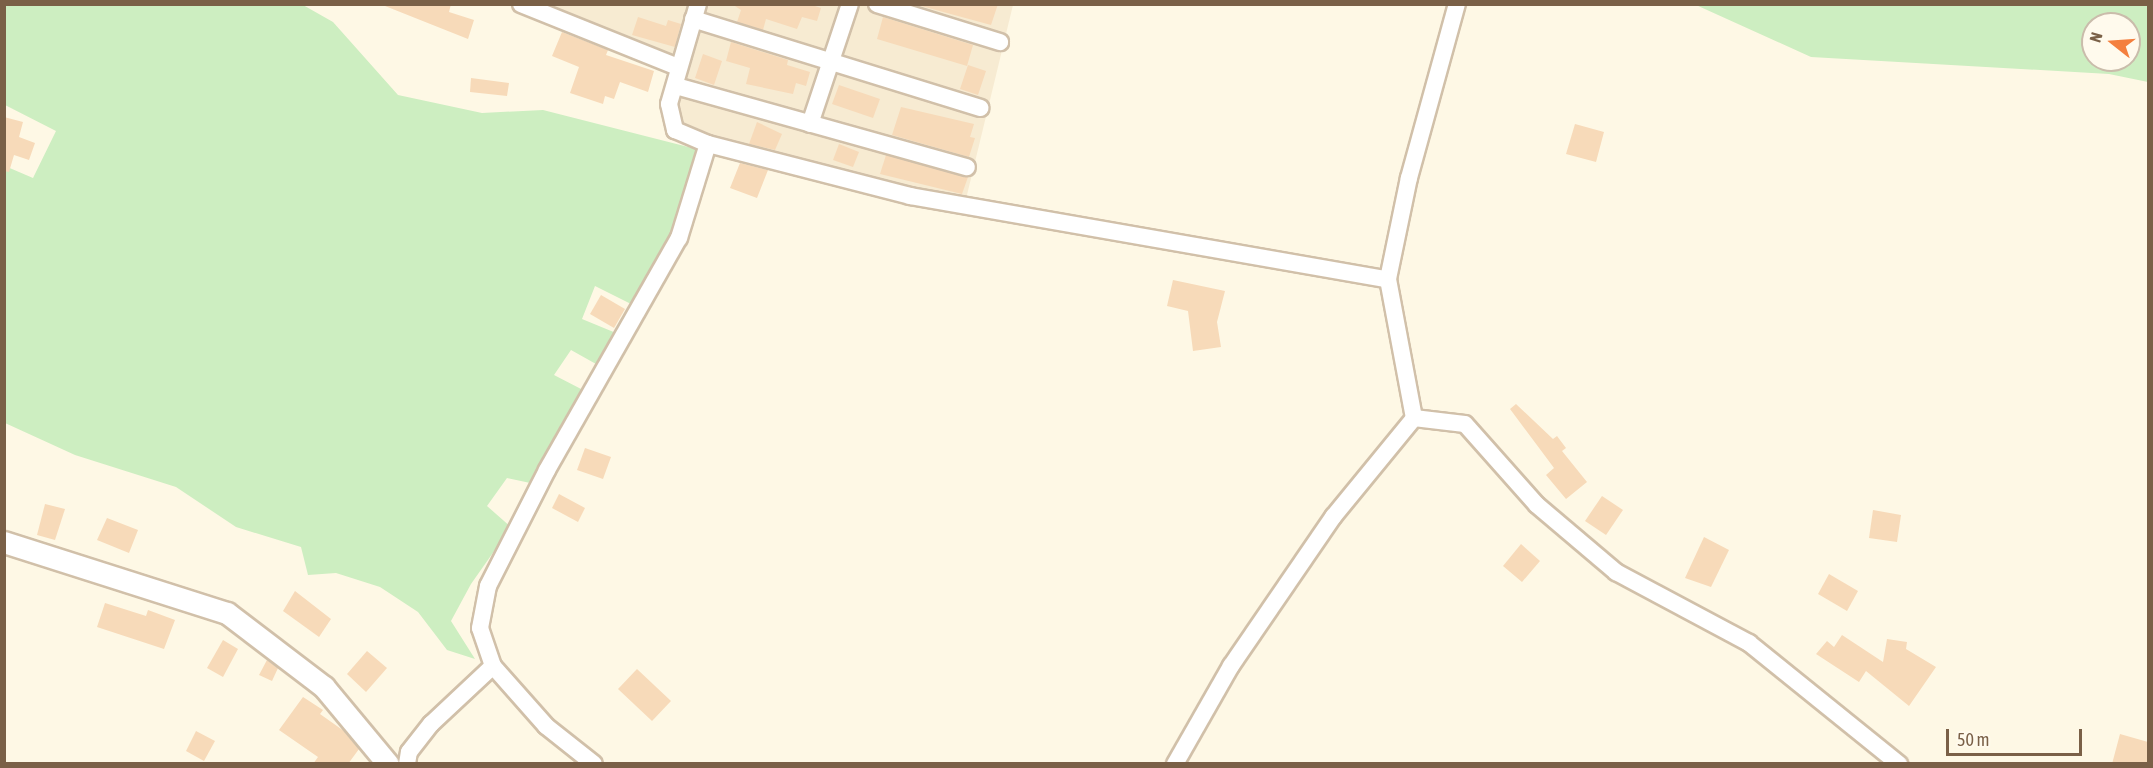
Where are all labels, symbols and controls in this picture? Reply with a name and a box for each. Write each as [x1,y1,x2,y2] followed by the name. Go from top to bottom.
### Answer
[2081,12,2141,72] north arrow
[2086,30,2106,44] text: N
[1949,717,2086,755] scale bar
[1957,729,1989,750] text: 50 m

